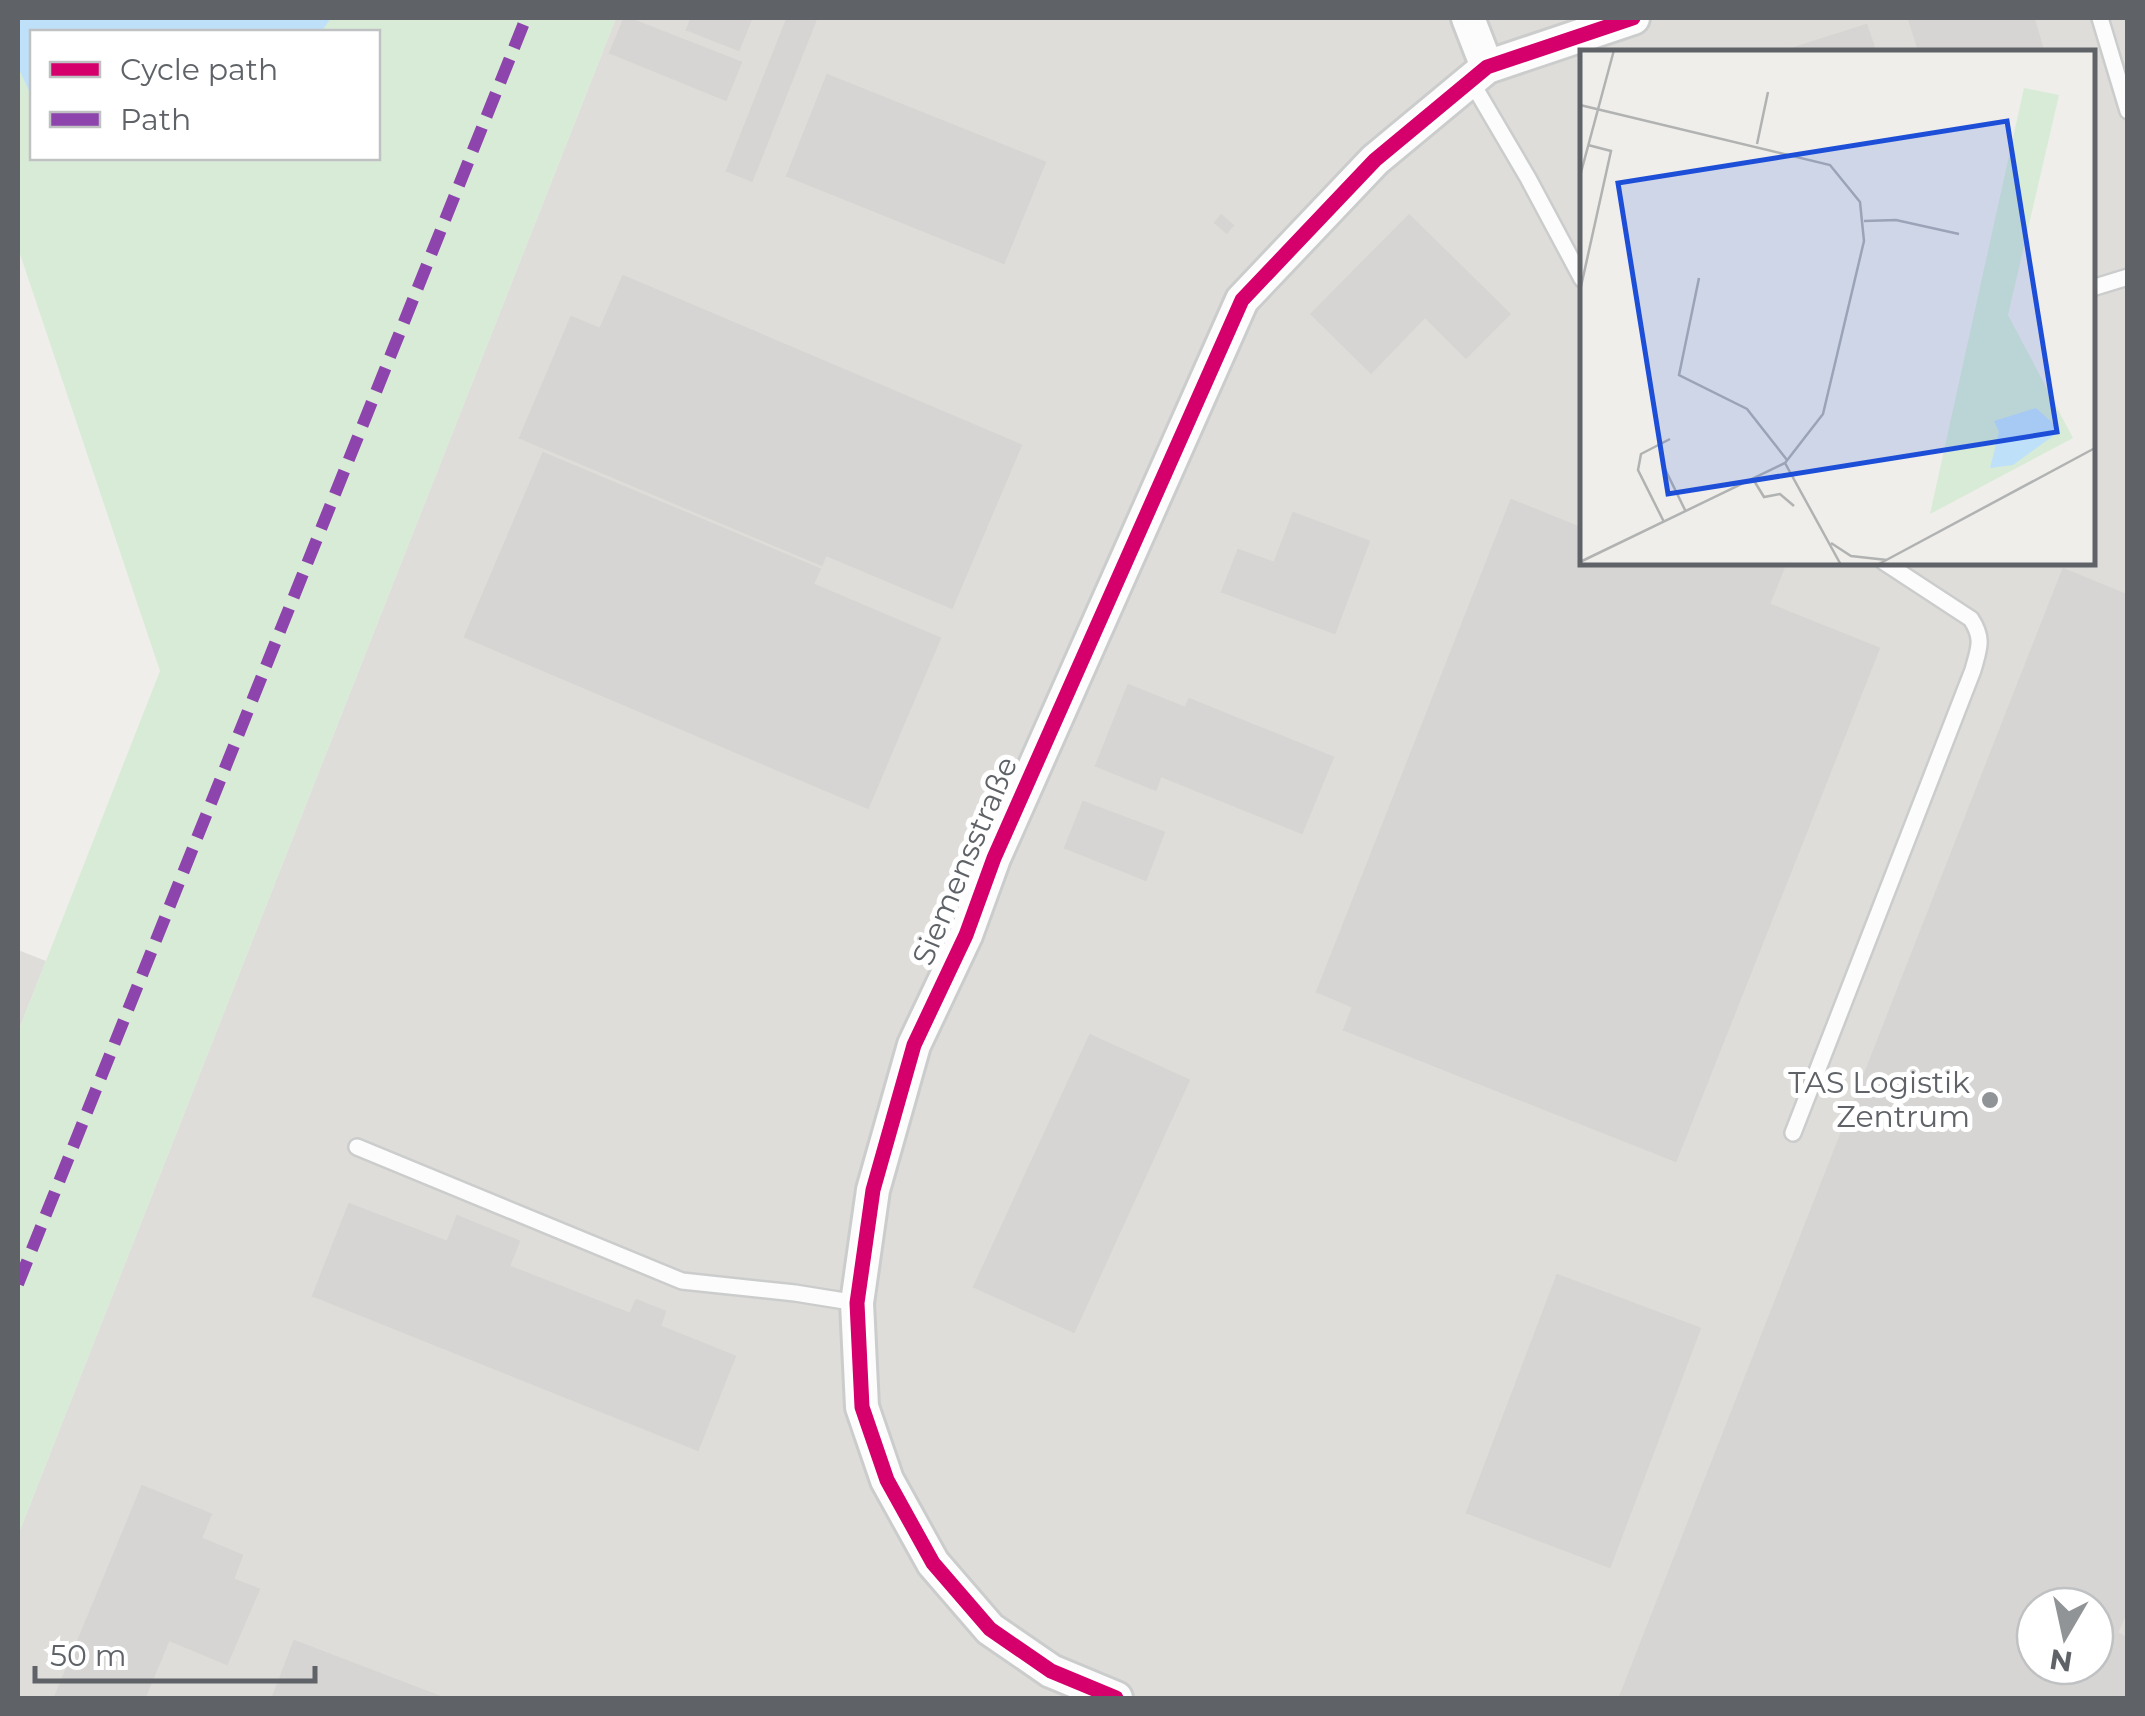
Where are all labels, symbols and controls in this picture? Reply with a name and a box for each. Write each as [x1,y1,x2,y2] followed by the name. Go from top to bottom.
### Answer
[30,30,380,160] legend
[1580,50,2095,565] inset map
[120,51,278,88] text: Cycle path
[120,101,191,138] text: Path
[904,751,1025,971] street label: Siemensstraße
[1788,1064,1970,1135] place label: TAS Logistik Zentrum
[1979,1089,2001,1111] marker: TAS Logistik Zentrum
[2015,1586,2115,1686] north arrow
[35,1621,315,1683] scale bar
[50,1637,127,1674] text: 50 m
[2047,1642,2075,1679] text: N

